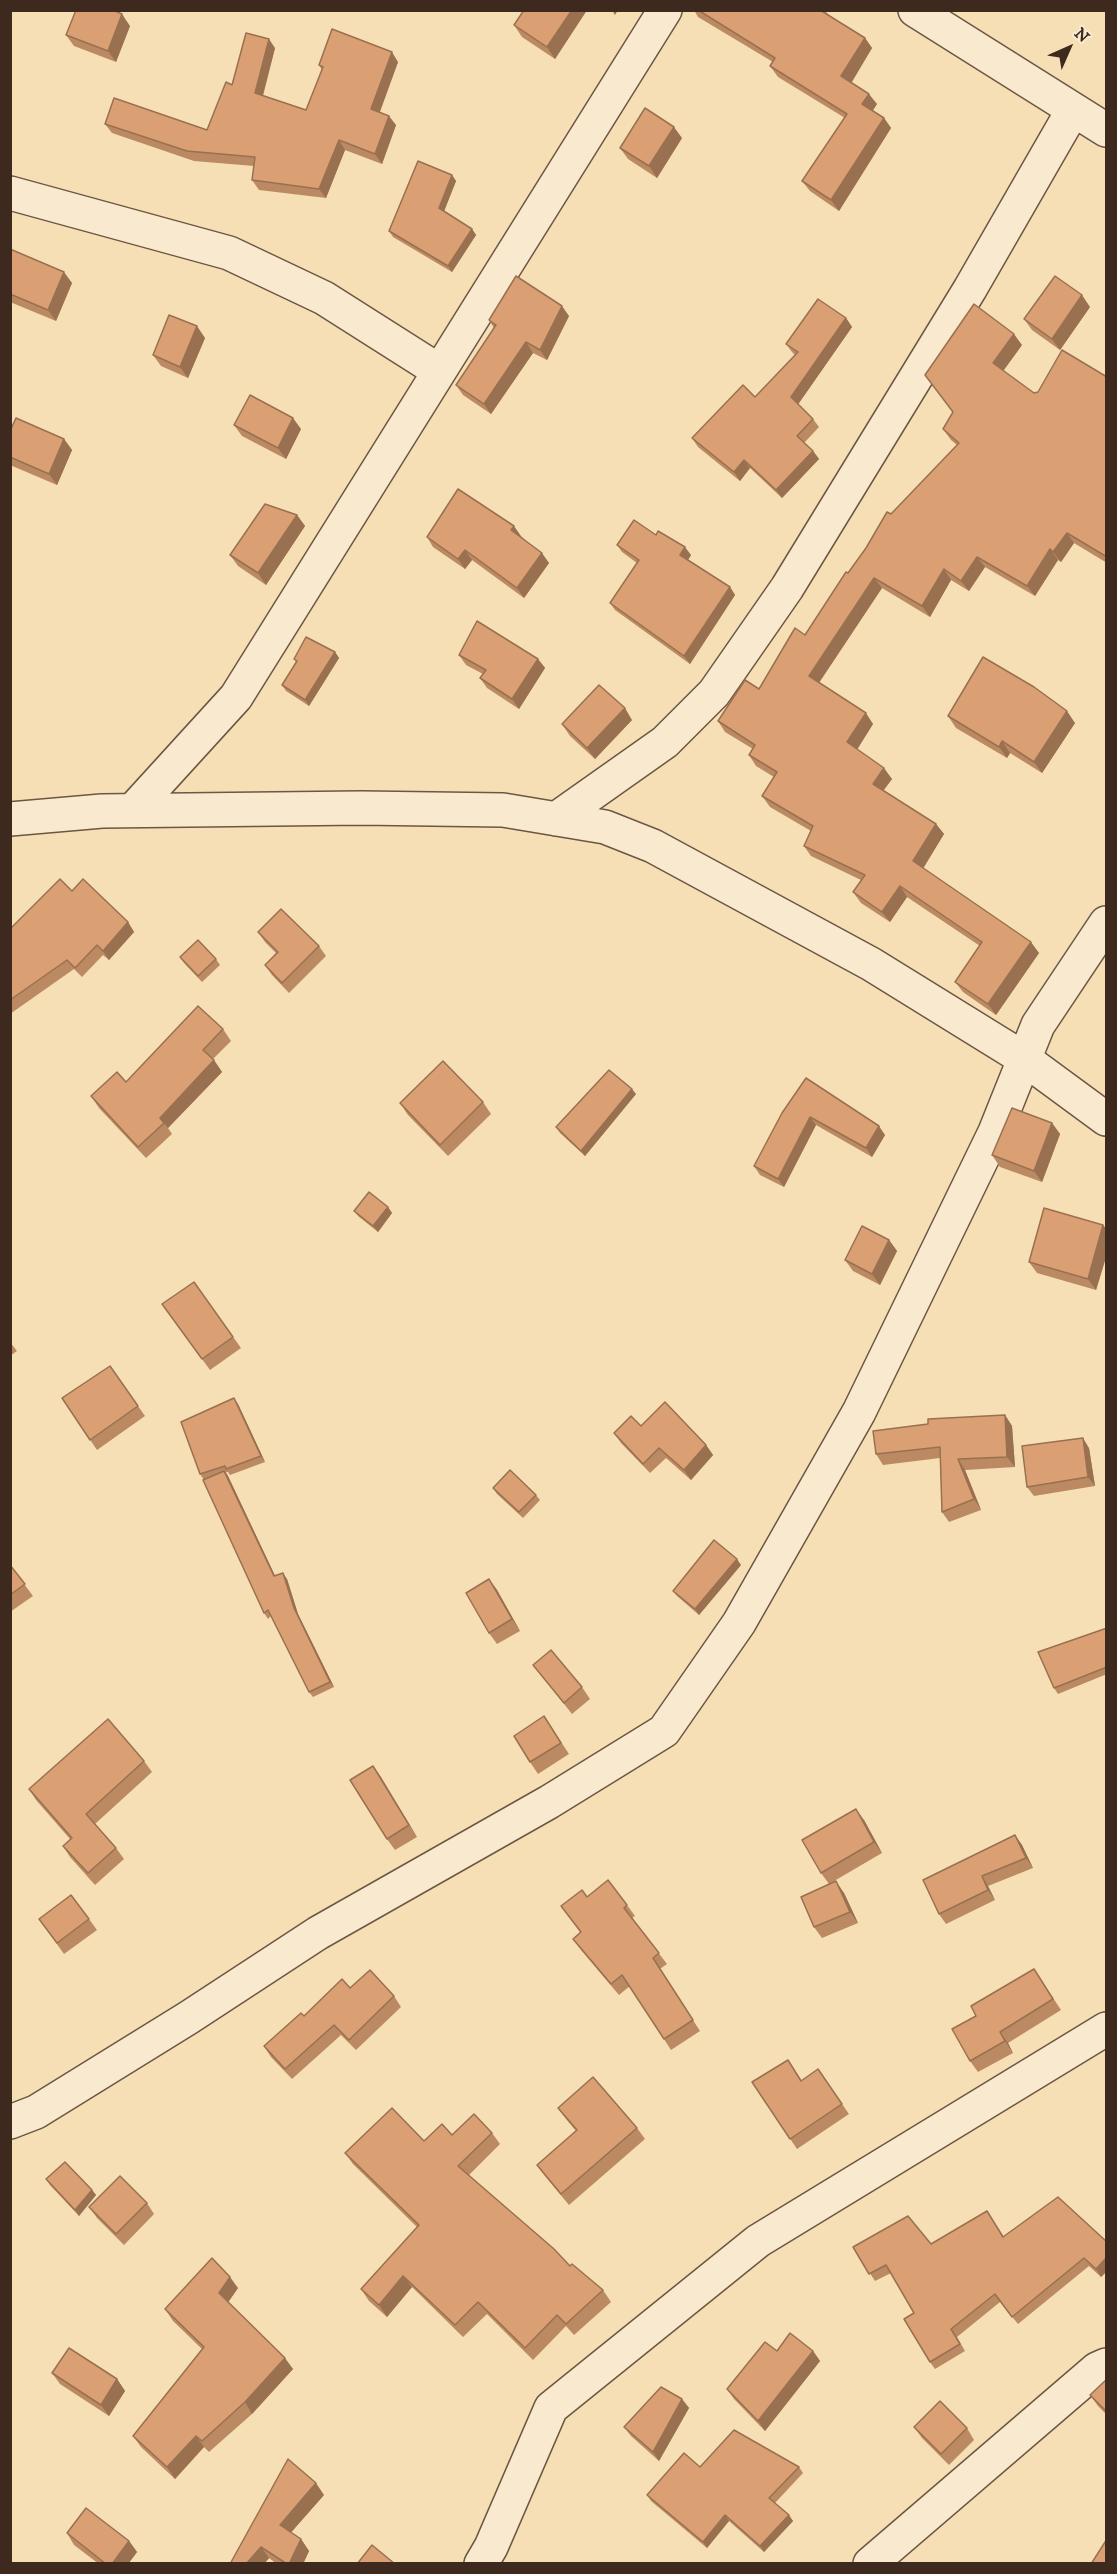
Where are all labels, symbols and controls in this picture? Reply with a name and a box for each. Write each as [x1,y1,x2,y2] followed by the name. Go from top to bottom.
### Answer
[1039,18,1099,78] north arrow
[1070,24,1093,47] text: N

